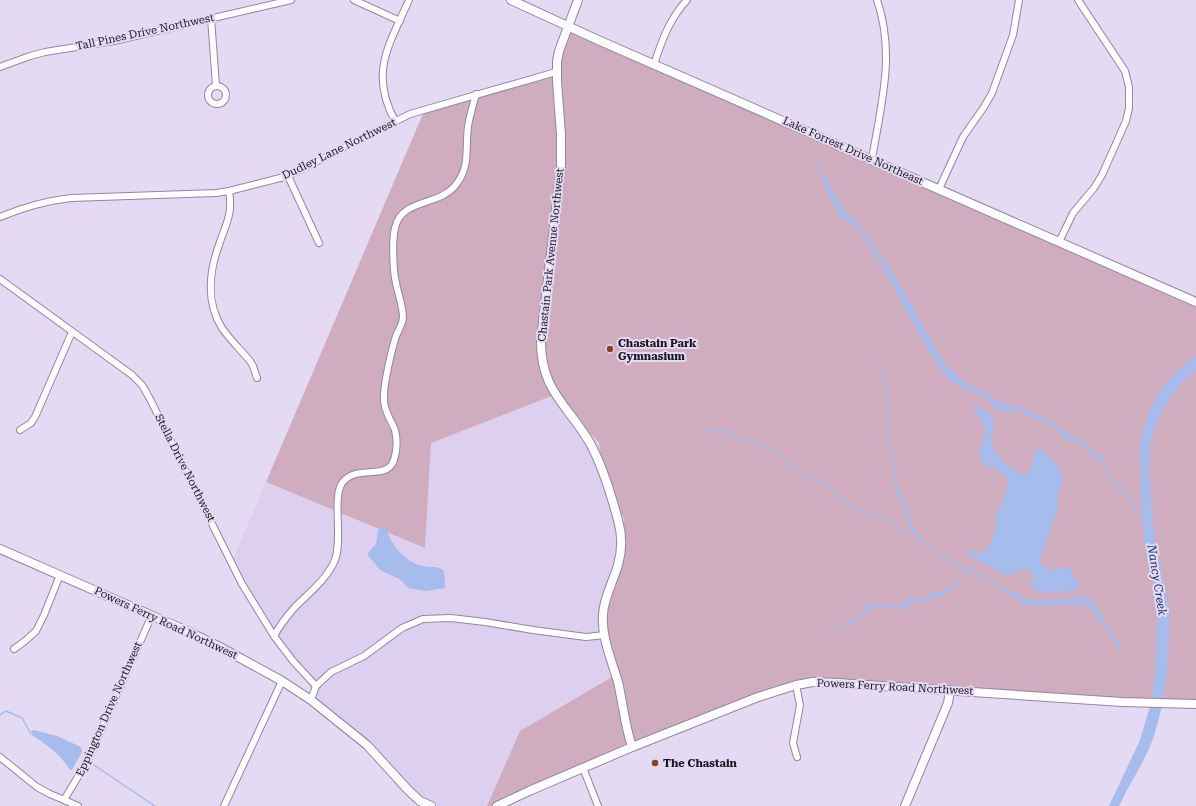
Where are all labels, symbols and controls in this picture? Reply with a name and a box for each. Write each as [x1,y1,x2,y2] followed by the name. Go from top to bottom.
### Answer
[75,11,215,53] street label: Tall Pines Drive Northwest
[781,114,925,188] street label: Lake Forrest Drive Northeast
[280,116,398,182] street label: Dudley Lane Northwest
[535,168,567,342] street label: Chastain Park Avenue Northwest
[618,337,697,363] place label: Chastain Park Gymnasium
[605,344,615,354] marker: Chastain Park Gymnasium
[152,412,218,524] street label: Stella Drive Northwest
[1144,542,1170,617] water label: Nancy Creek
[92,584,240,662] street label: Powers Ferry Road Northwest
[73,640,145,778] street label: Eppington Drive Northwest
[816,676,974,698] street label: Powers Ferry Road Northwest
[663,757,738,770] place label: The Chastain
[650,758,660,768] marker: The Chastain

